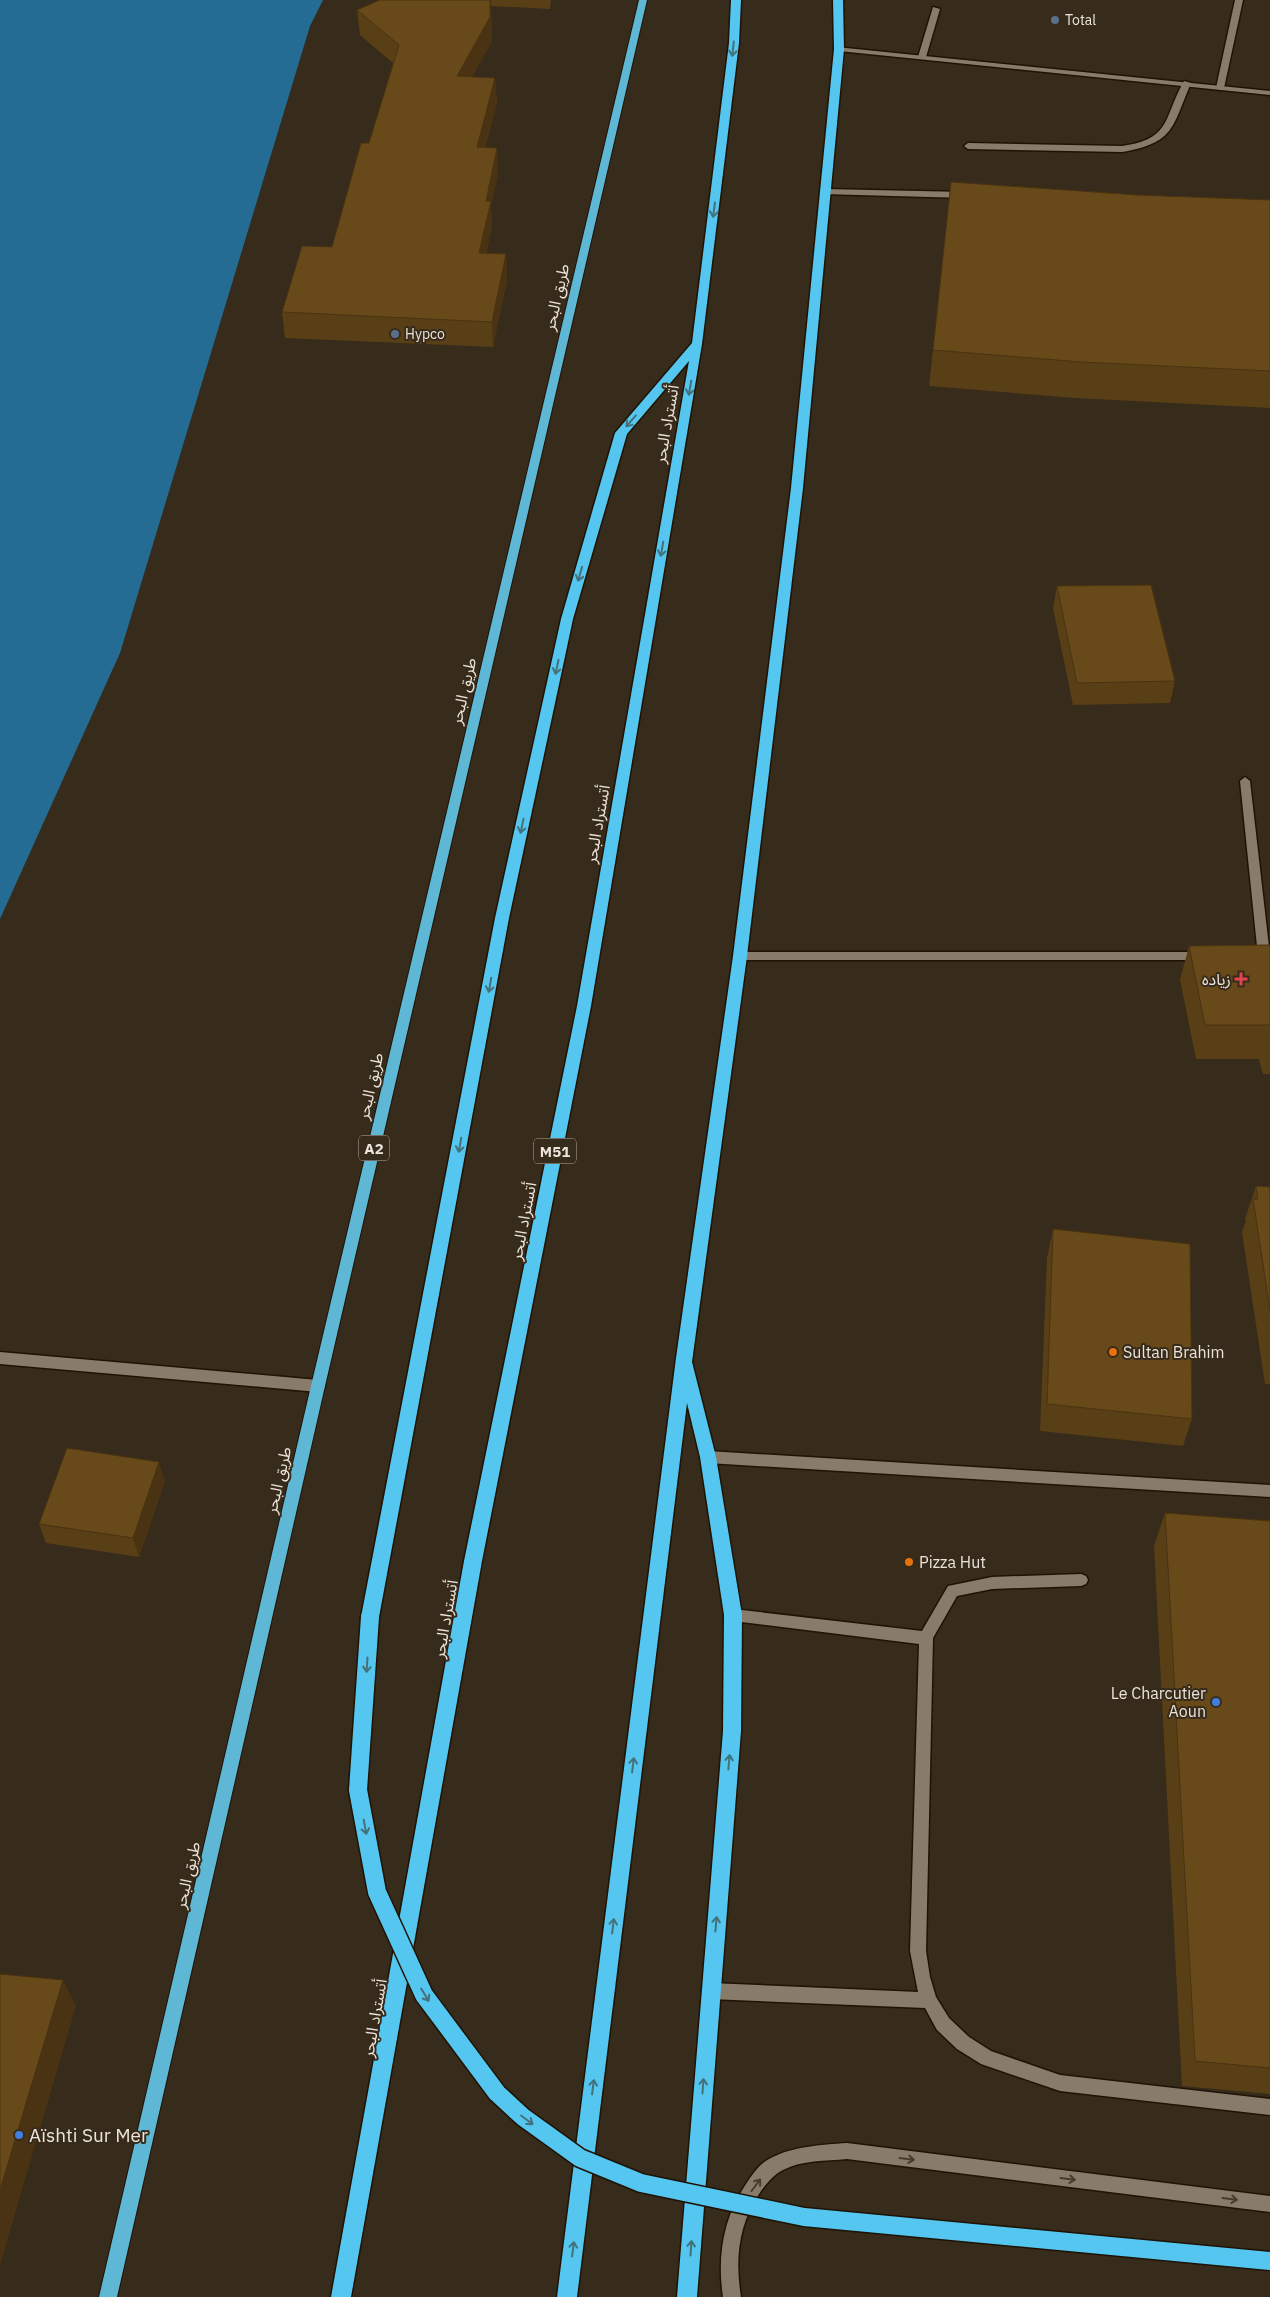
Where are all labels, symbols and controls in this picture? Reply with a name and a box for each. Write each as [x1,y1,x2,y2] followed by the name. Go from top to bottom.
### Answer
[1065,11,1096,29] place label: Total
[1049,14,1061,26] marker: Total
[728,40,738,56] one-way arrow
[708,202,718,218] one-way arrow
[538,261,574,334] street label: طريق البحر
[405,325,445,343] place label: Hypco
[389,328,401,340] marker: Hypco
[684,380,694,396] one-way arrow
[649,383,683,466] street label: أتستراد البحر
[626,414,637,427] one-way arrow
[657,540,667,556] one-way arrow
[575,566,585,582] one-way arrow
[445,655,481,728] street label: طريق البحر
[551,659,561,675] one-way arrow
[580,783,614,866] street label: أتستراد البحر
[517,817,526,833] one-way arrow
[1202,969,1231,989] place label: زياده
[1235,973,1247,985] marker: زياده
[484,977,494,993] one-way arrow
[352,1050,388,1123] street label: طريق البحر
[359,1136,389,1160] road number: A2
[455,1136,464,1152] one-way arrow
[534,1138,576,1164] road number: M51
[505,1180,540,1263] street label: أتستراد البحر
[1123,1342,1225,1362] place label: Sultan Brahim
[1107,1346,1119,1358] marker: Sultan Brahim
[260,1444,296,1517] street label: طريق البحر
[919,1552,986,1572] place label: Pizza Hut
[903,1556,915,1568] marker: Pizza Hut
[428,1578,462,1661] street label: أتستراد البحر
[362,1657,371,1673] one-way arrow
[1111,1683,1206,1721] place label: Le Charcutier Aoun
[1210,1696,1222,1708] marker: Le Charcutier Aoun
[724,1755,734,1771] one-way arrow
[629,1757,639,1773] one-way arrow
[360,1818,370,1834] one-way arrow
[169,1839,205,1912] street label: طريق البحر
[711,1917,721,1933] one-way arrow
[608,1918,618,1934] one-way arrow
[357,1977,391,2060] street label: أتستراد البحر
[420,1987,430,2001] one-way arrow
[698,2079,708,2095] one-way arrow
[588,2080,598,2096] one-way arrow
[520,2115,534,2125] one-way arrow
[29,2123,148,2147] place label: Aïshti Sur Mer
[13,2129,25,2141] marker: Aïshti Sur Mer
[899,2154,915,2164] one-way arrow
[1060,2174,1076,2184] one-way arrow
[750,2179,761,2192] one-way arrow
[1221,2194,1237,2204] one-way arrow
[568,2241,578,2257] one-way arrow
[686,2241,695,2257] one-way arrow

